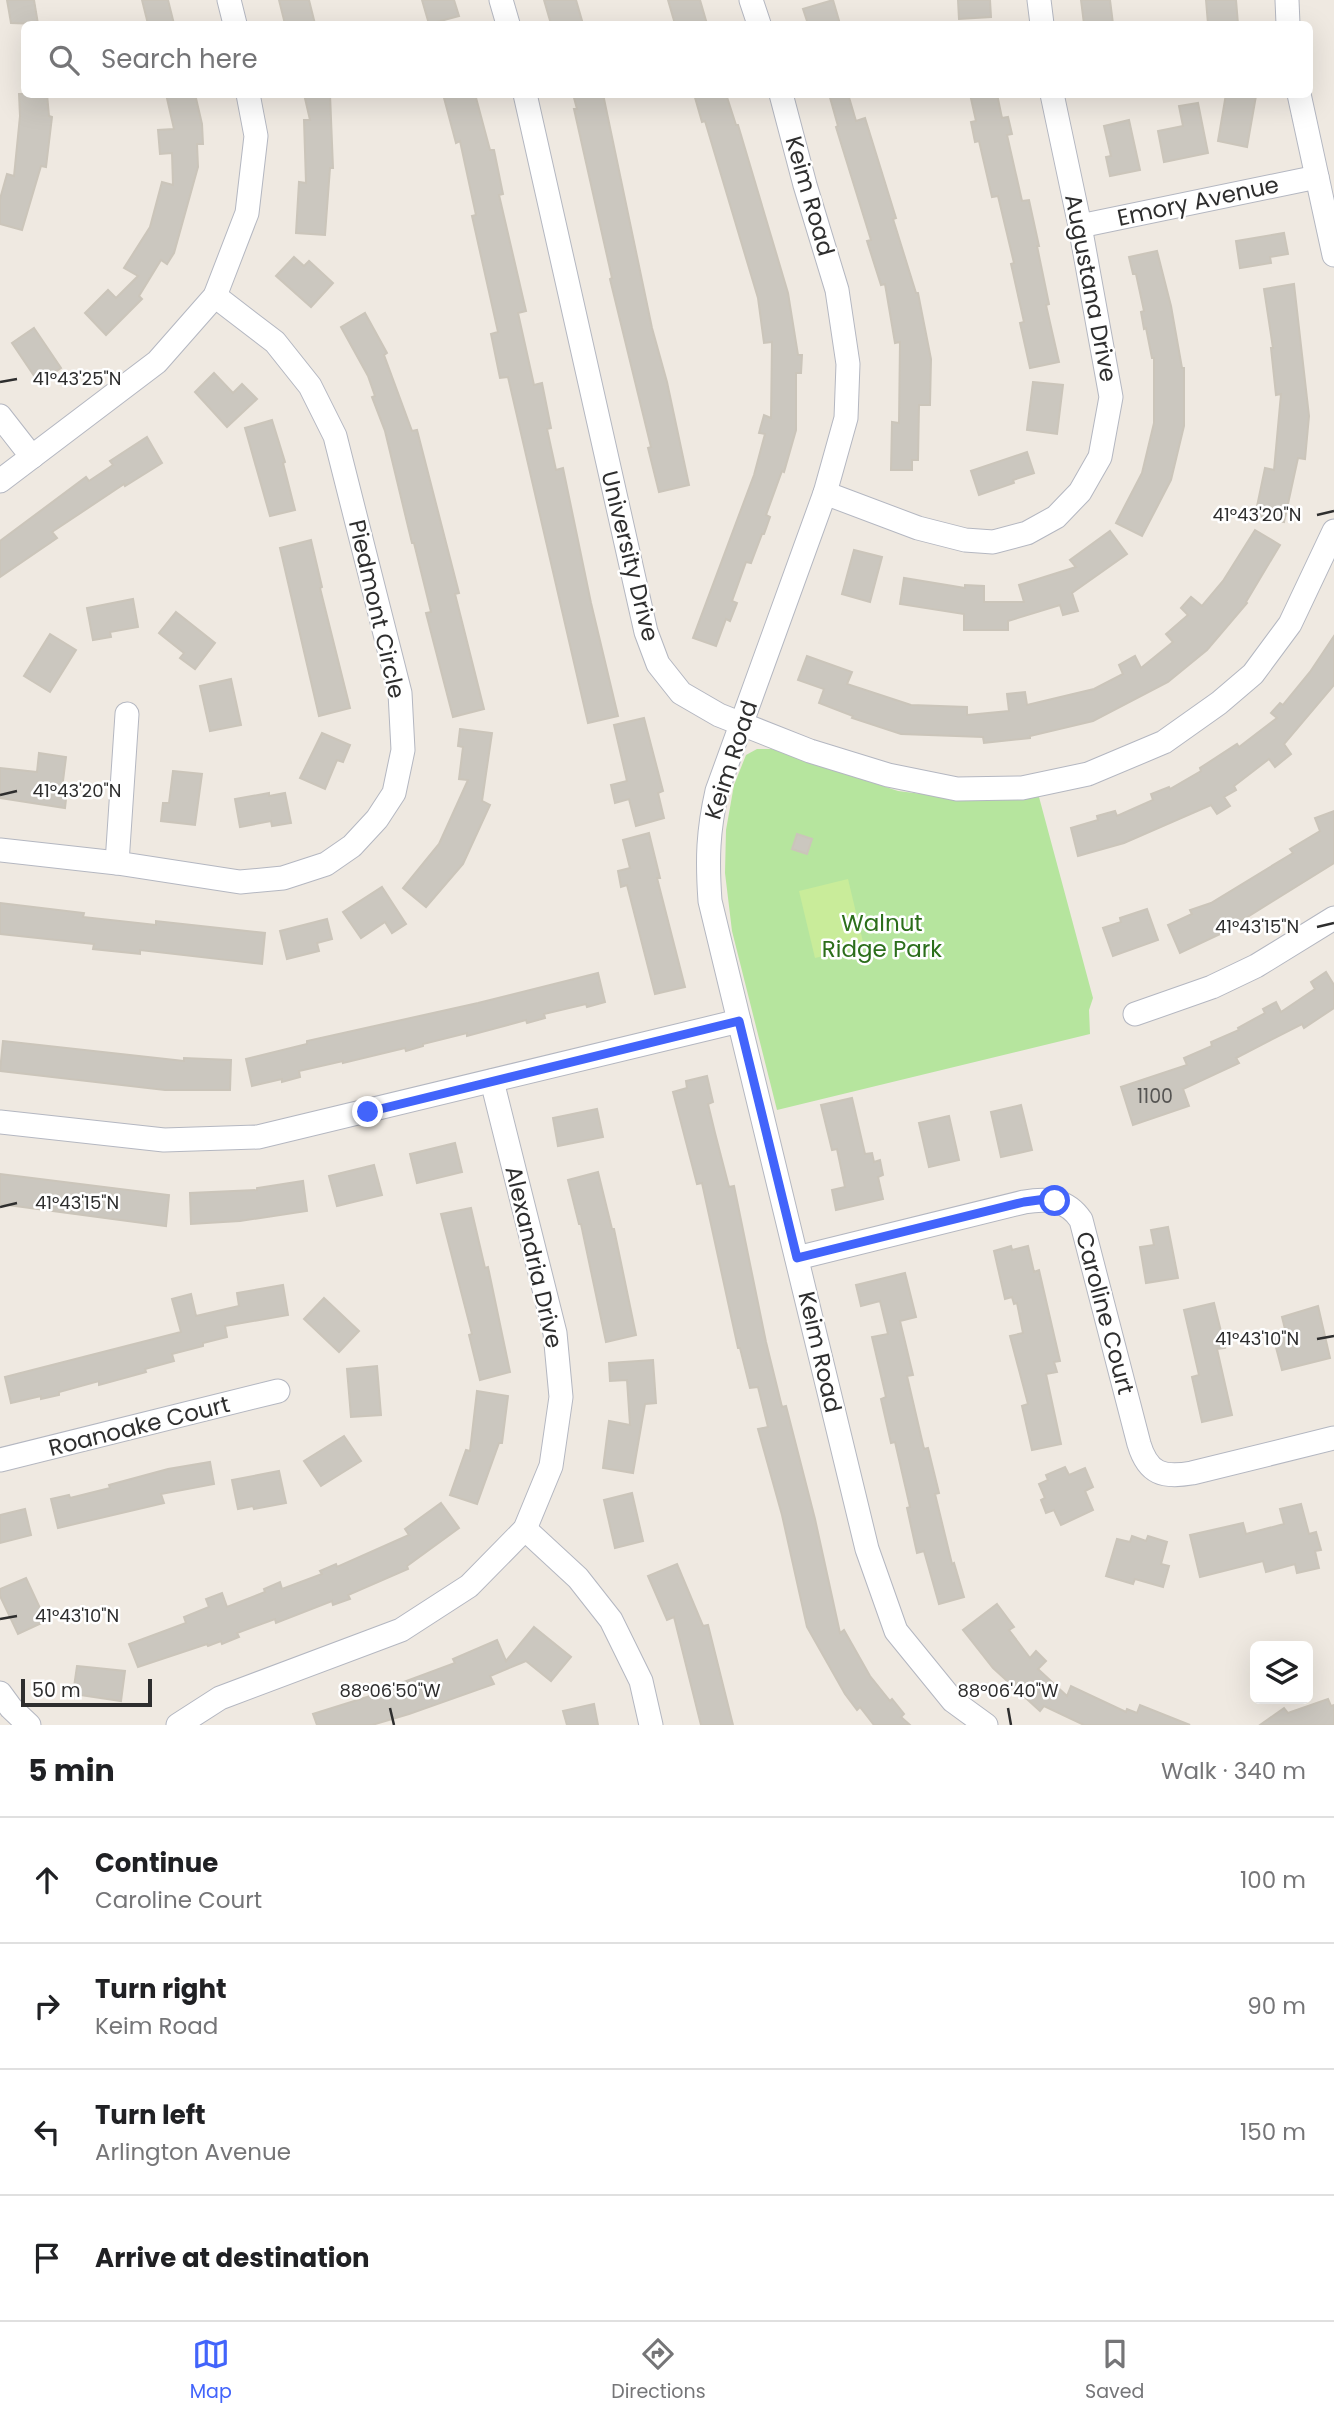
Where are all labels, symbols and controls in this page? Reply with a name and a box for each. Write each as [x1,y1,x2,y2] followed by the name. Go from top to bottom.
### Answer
[21,21,1313,98] search box
[45,41,83,79] icon: search
[101,41,258,77] text: Search here
[778,132,842,260] street label: Keim Road
[1114,168,1282,234] street label: Emory Avenue
[1057,191,1125,385] street label: Augustana Drive
[33,366,121,391] text: 41°43'25"N
[593,468,667,644] street label: University Drive
[1213,502,1301,527] text: 41°43'20"N
[341,517,413,701] street label: Piedmont Circle
[697,696,765,824] street label: Keim Road
[33,778,121,803] text: 41°43'20"N
[822,907,942,965] park label: Walnut Ridge Park
[1215,914,1299,939] text: 41°43'15"N
[1137,1083,1173,1110] house number: 1100
[352,1096,383,1127] route end
[498,1163,570,1351] street label: Alexandria Drive
[1039,1185,1070,1216] route start
[35,1190,119,1215] text: 41°43'15"N
[1068,1228,1142,1398] street label: Caroline Court
[791,1288,849,1416] street label: Keim Road
[1215,1326,1299,1351] text: 41°43'10"N
[45,1388,233,1464] street label: Roanoake Court
[35,1603,119,1628] text: 41°43'10"N
[1250,1641,1313,1704] map controls
[1250,1641,1313,1704] button: layers
[21,1676,152,1708] scale bar
[32,1677,81,1704] text: 50 m
[339,1678,441,1703] text: 88°06'50"W
[957,1678,1059,1703] text: 88°06'40"W
[28,1749,115,1792] text: 5 min
[1161,1755,1306,1787] text: Walk · 340 m
[95,1845,218,1881] text: Continue
[28,1861,66,1899] icon: ahead
[1240,1864,1306,1896] text: 100 m
[95,1884,262,1916] text: Caroline Court
[95,1971,227,2007] text: Turn right
[28,1987,66,2025] icon: right
[1247,1990,1306,2022] text: 90 m
[95,2010,218,2042] text: Keim Road
[95,2097,206,2133] text: Turn left
[28,2113,66,2151] icon: left
[1240,2116,1306,2148] text: 150 m
[95,2136,291,2168] text: Arlington Avenue
[28,2239,66,2277] icon: arrive
[95,2240,370,2276] text: Arrive at destination
[190,2335,232,2406] tab: Map
[611,2335,706,2406] tab: Directions
[1085,2335,1144,2406] tab: Saved

